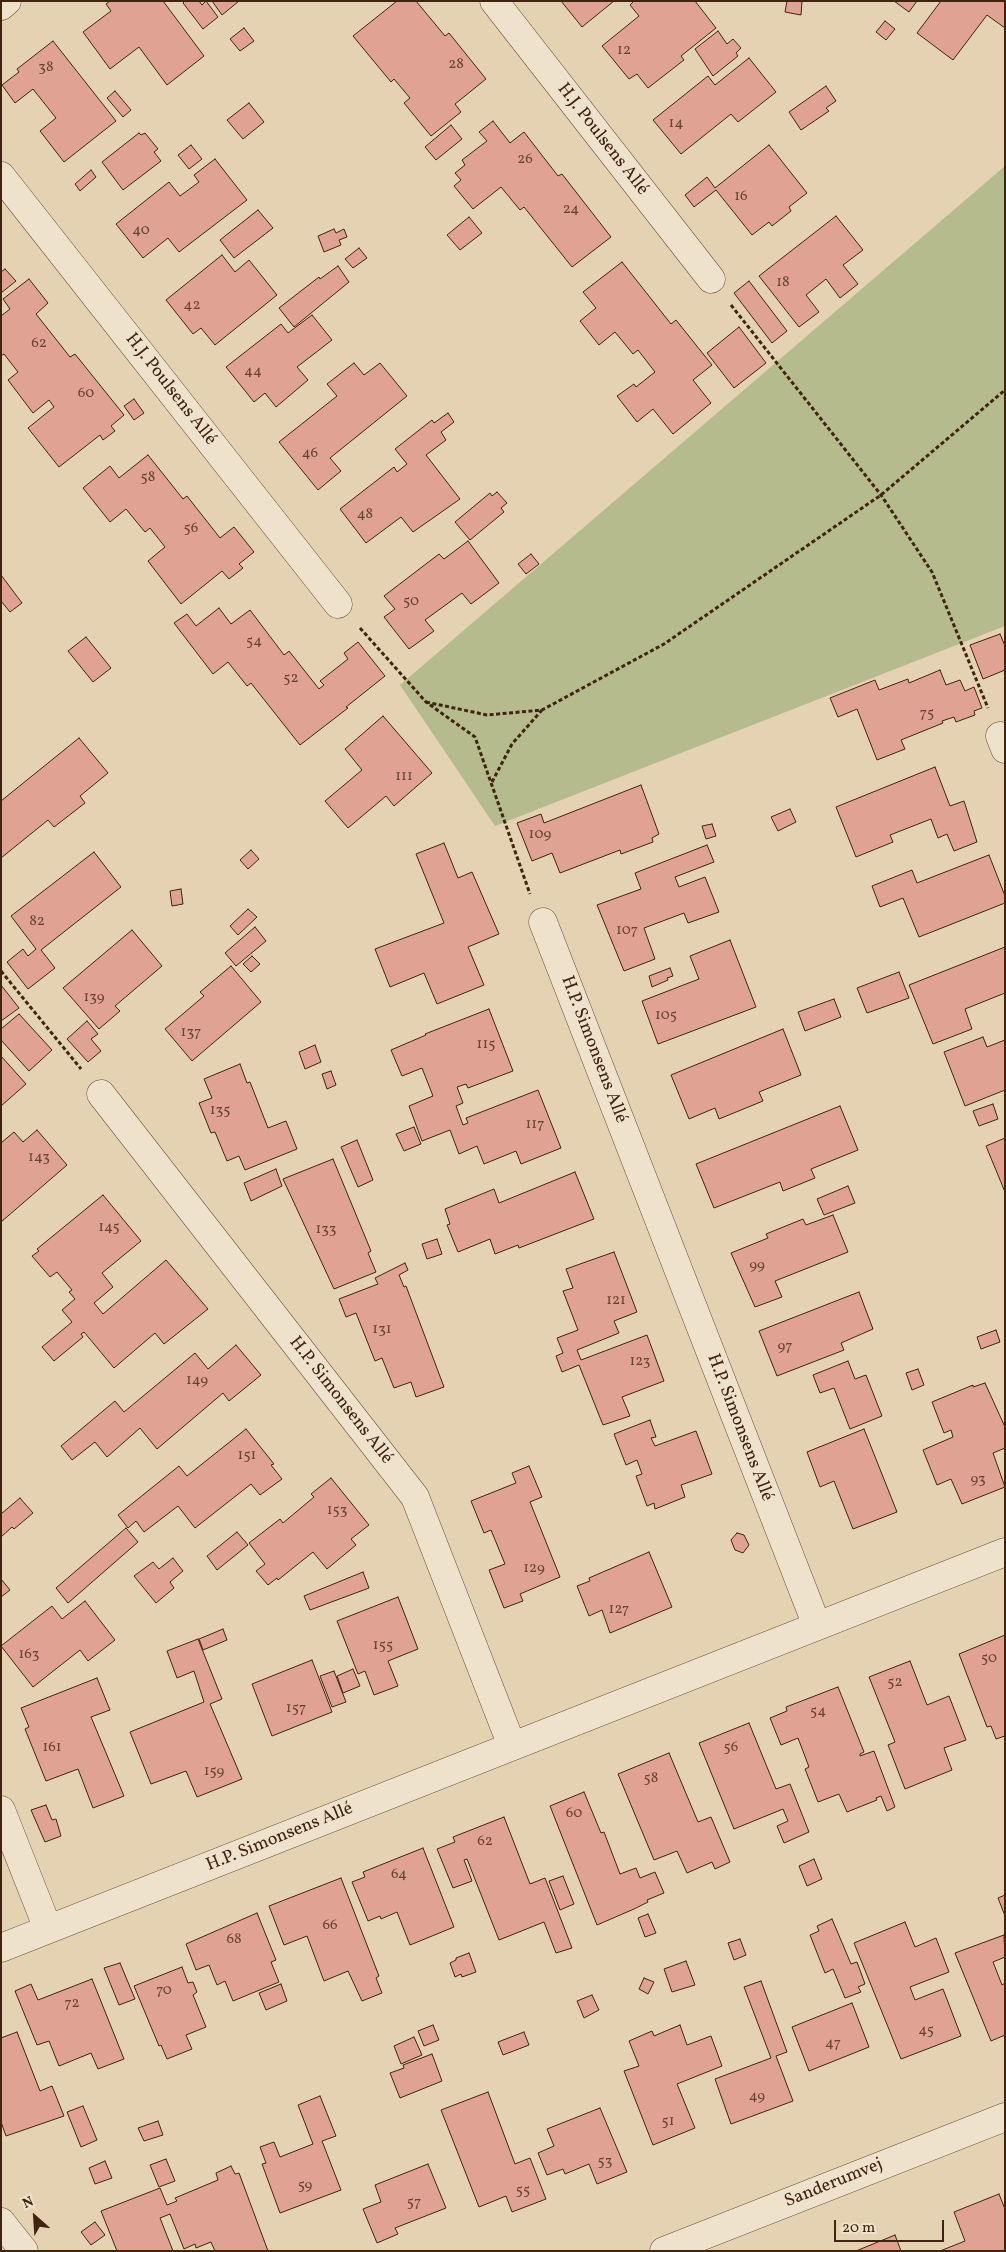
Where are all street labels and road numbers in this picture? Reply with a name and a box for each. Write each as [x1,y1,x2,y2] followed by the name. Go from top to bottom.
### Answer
[552,80,652,200] street label: H.J. Poulsens Allé
[120,330,220,450] street label: H.J. Poulsens Allé
[555,973,631,1127] street label: H.P. Simonsens Allé
[283,1333,397,1469] street label: H.P. Simonsens Allé
[701,1351,777,1505] street label: H.P. Simonsens Allé
[204,1799,356,1877] street label: H.P. Simonsens Allé
[782,2154,886,2214] street label: Sanderumvej

